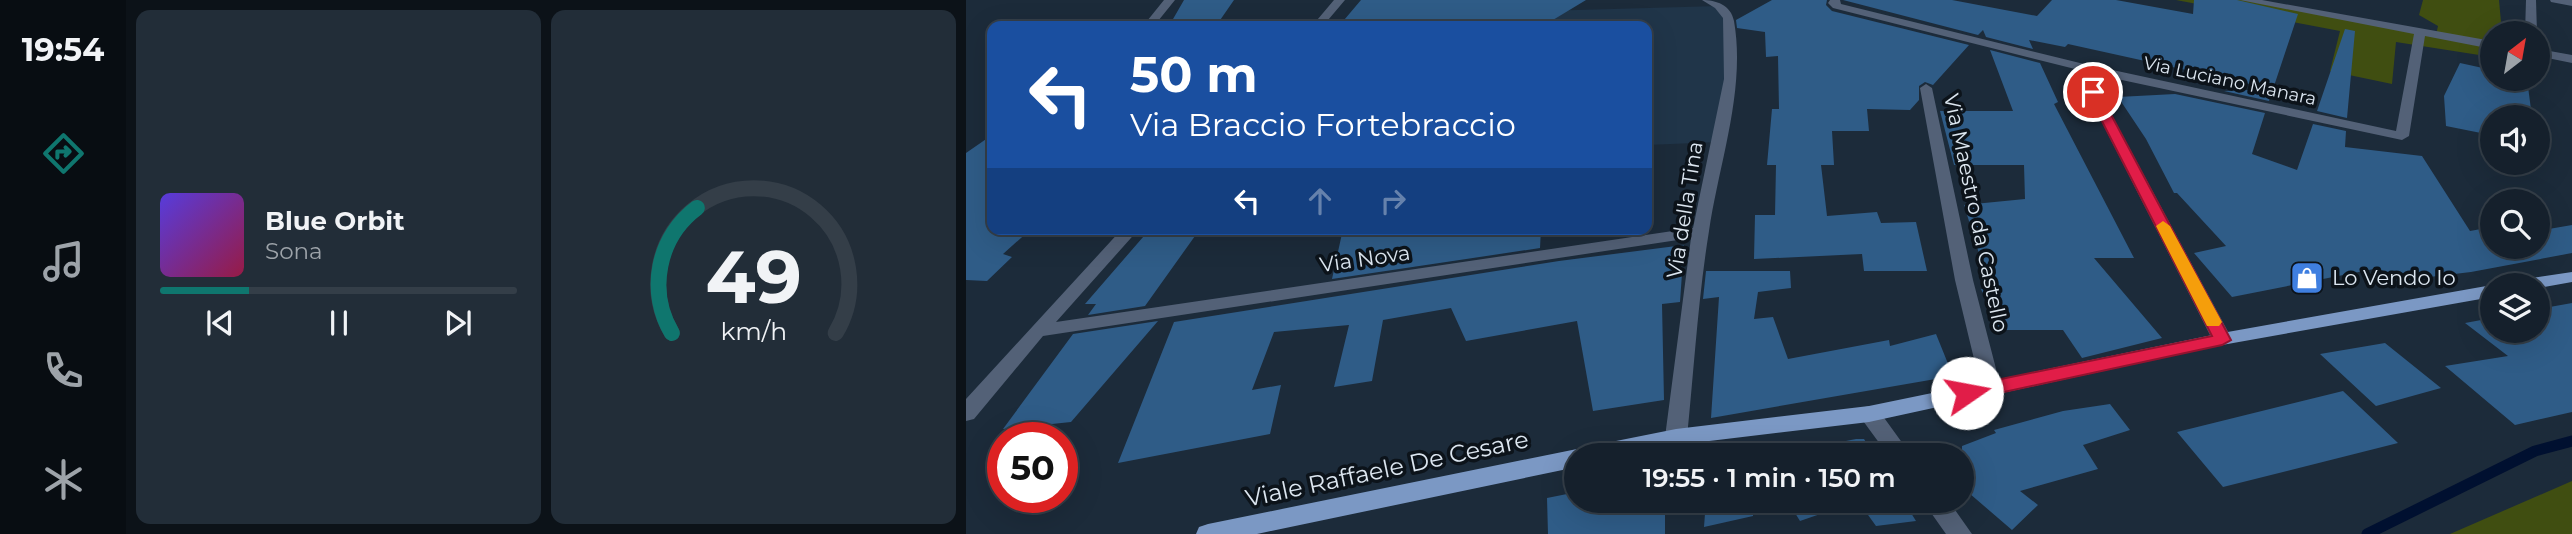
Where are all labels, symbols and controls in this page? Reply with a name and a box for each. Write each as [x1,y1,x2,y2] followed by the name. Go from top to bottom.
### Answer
[2480,21,2550,91] north arrow
[2480,21,2550,343] map controls
[22,30,104,69] text: 19:54
[1130,45,1258,104] text: 50 m
[1015,49,1106,140] icon: left
[2141,52,2319,110] street label: Via Luciano Manara
[2063,62,2123,122] pin
[2074,73,2112,111] icon: arrive
[1939,91,2014,335] street label: Via Maestro da Castello
[1130,105,1516,144] text: Via Braccio Fortebraccio
[2480,105,2550,175] button: sound
[39,129,88,178] icon: directions
[1661,140,1708,280] street label: Via della Tina
[1228,182,1266,220] icon: left
[1301,182,1339,220] icon: ahead
[1374,182,1412,220] icon: right
[2480,189,2550,259] button: search
[265,205,404,237] text: Blue Orbit
[705,233,802,321] text: 49
[39,237,88,286] icon: music
[265,237,323,265] text: Sona
[1318,240,1412,277] street label: Via Nova
[2288,259,2326,297] shop icon: Lo Vendo Io
[2332,265,2456,290] place label: Lo Vendo Io
[2480,273,2550,343] button: layers
[201,304,239,342] icon: previous
[320,304,358,342] icon: pause
[439,304,477,342] icon: next
[720,316,787,346] text: km/h
[39,346,88,395] icon: phone
[1930,356,2004,430] position arrow
[987,422,1078,513] speed limit sign: 50
[1243,424,1531,513] street label: Viale Raffaele De Cesare
[39,455,88,504] icon: climate
[1642,462,1896,494] text: 19:55 · 1 min · 150 m

